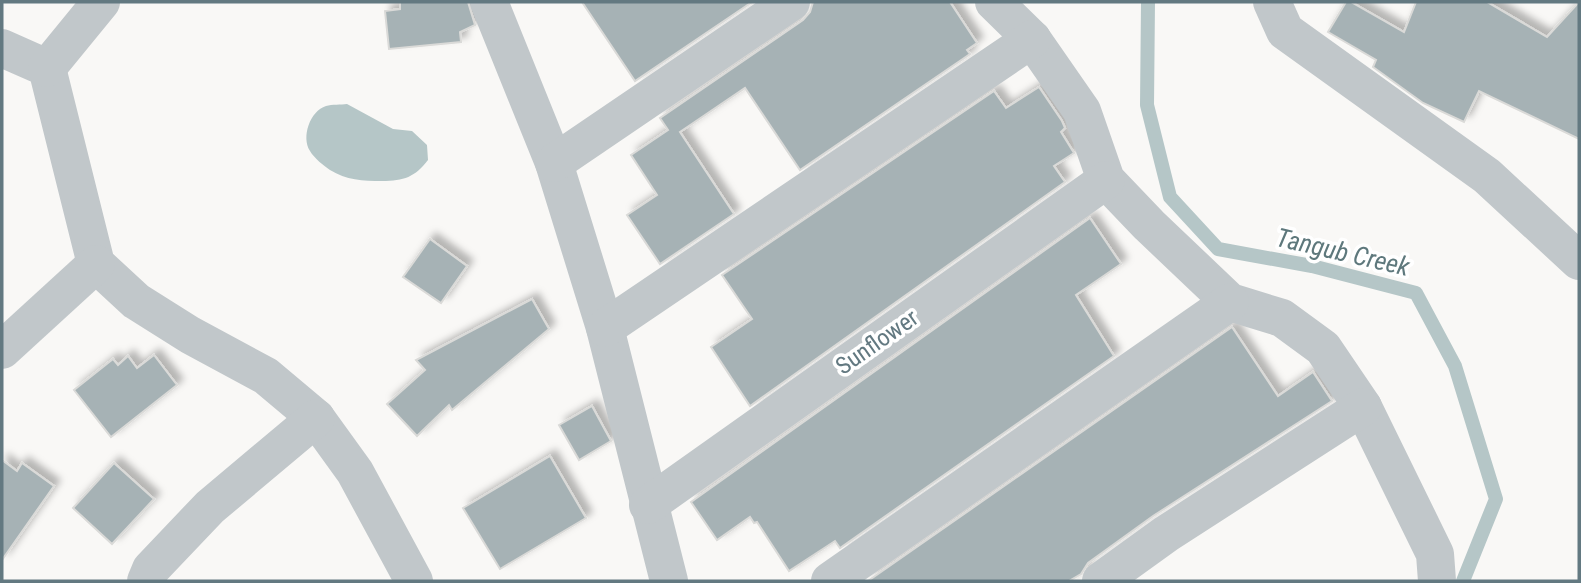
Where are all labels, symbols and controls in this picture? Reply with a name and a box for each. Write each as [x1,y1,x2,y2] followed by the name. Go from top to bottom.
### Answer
[1274,222,1413,282] water label: Tangub Creek
[830,304,924,380] street label: Sunflower

